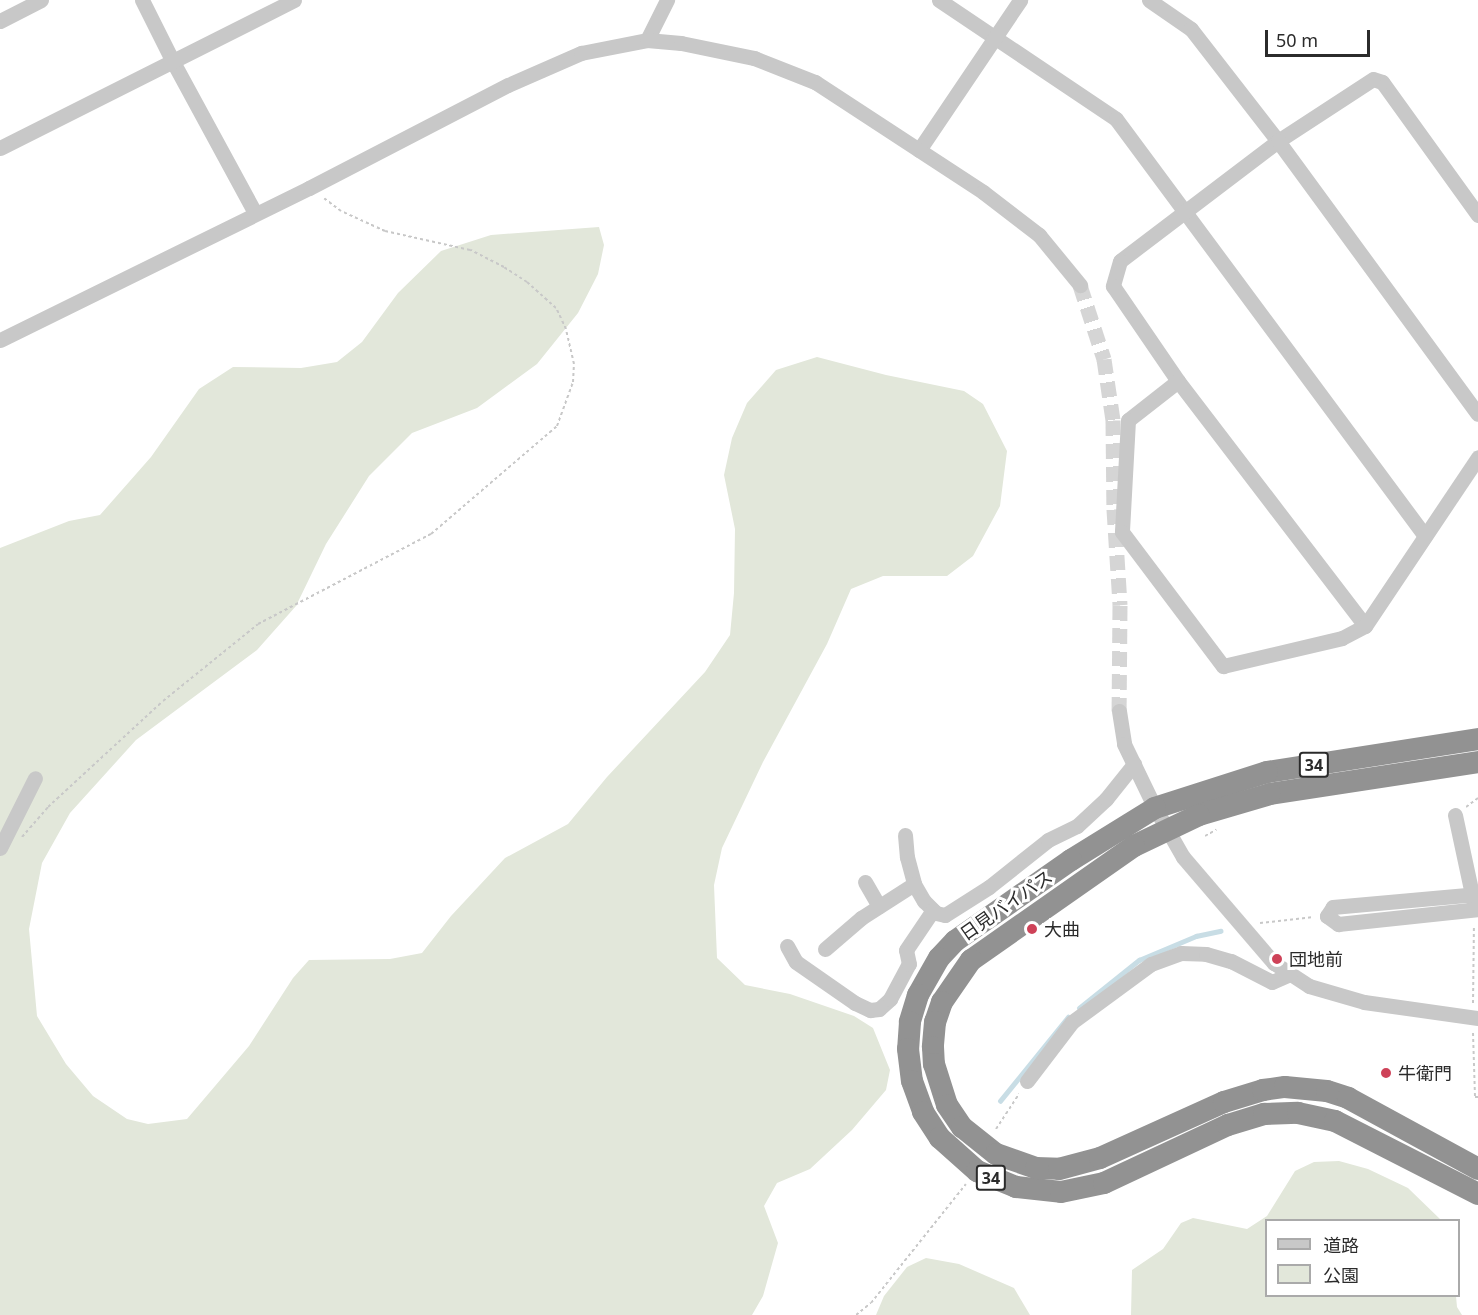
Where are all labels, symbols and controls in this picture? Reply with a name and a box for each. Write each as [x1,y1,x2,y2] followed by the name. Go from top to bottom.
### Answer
[1268,18,1373,56] scale bar
[1276,28,1318,52] text: 50 m
[1298,752,1330,778] road number: 34
[956,865,1056,945] street label: 日見バイパス
[1044,918,1080,940] place label: 大曲
[1025,922,1039,936] marker: 大曲
[1289,948,1343,970] place label: 団地前
[1270,952,1284,966] marker: 団地前
[1398,1062,1452,1084] place label: 牛衛門
[1379,1066,1393,1080] marker: 牛衛門
[974,1165,1008,1191] road number: 34
[1265,1219,1460,1297] legend
[1323,1233,1359,1257] text: 道路
[1323,1263,1359,1287] text: 公園

